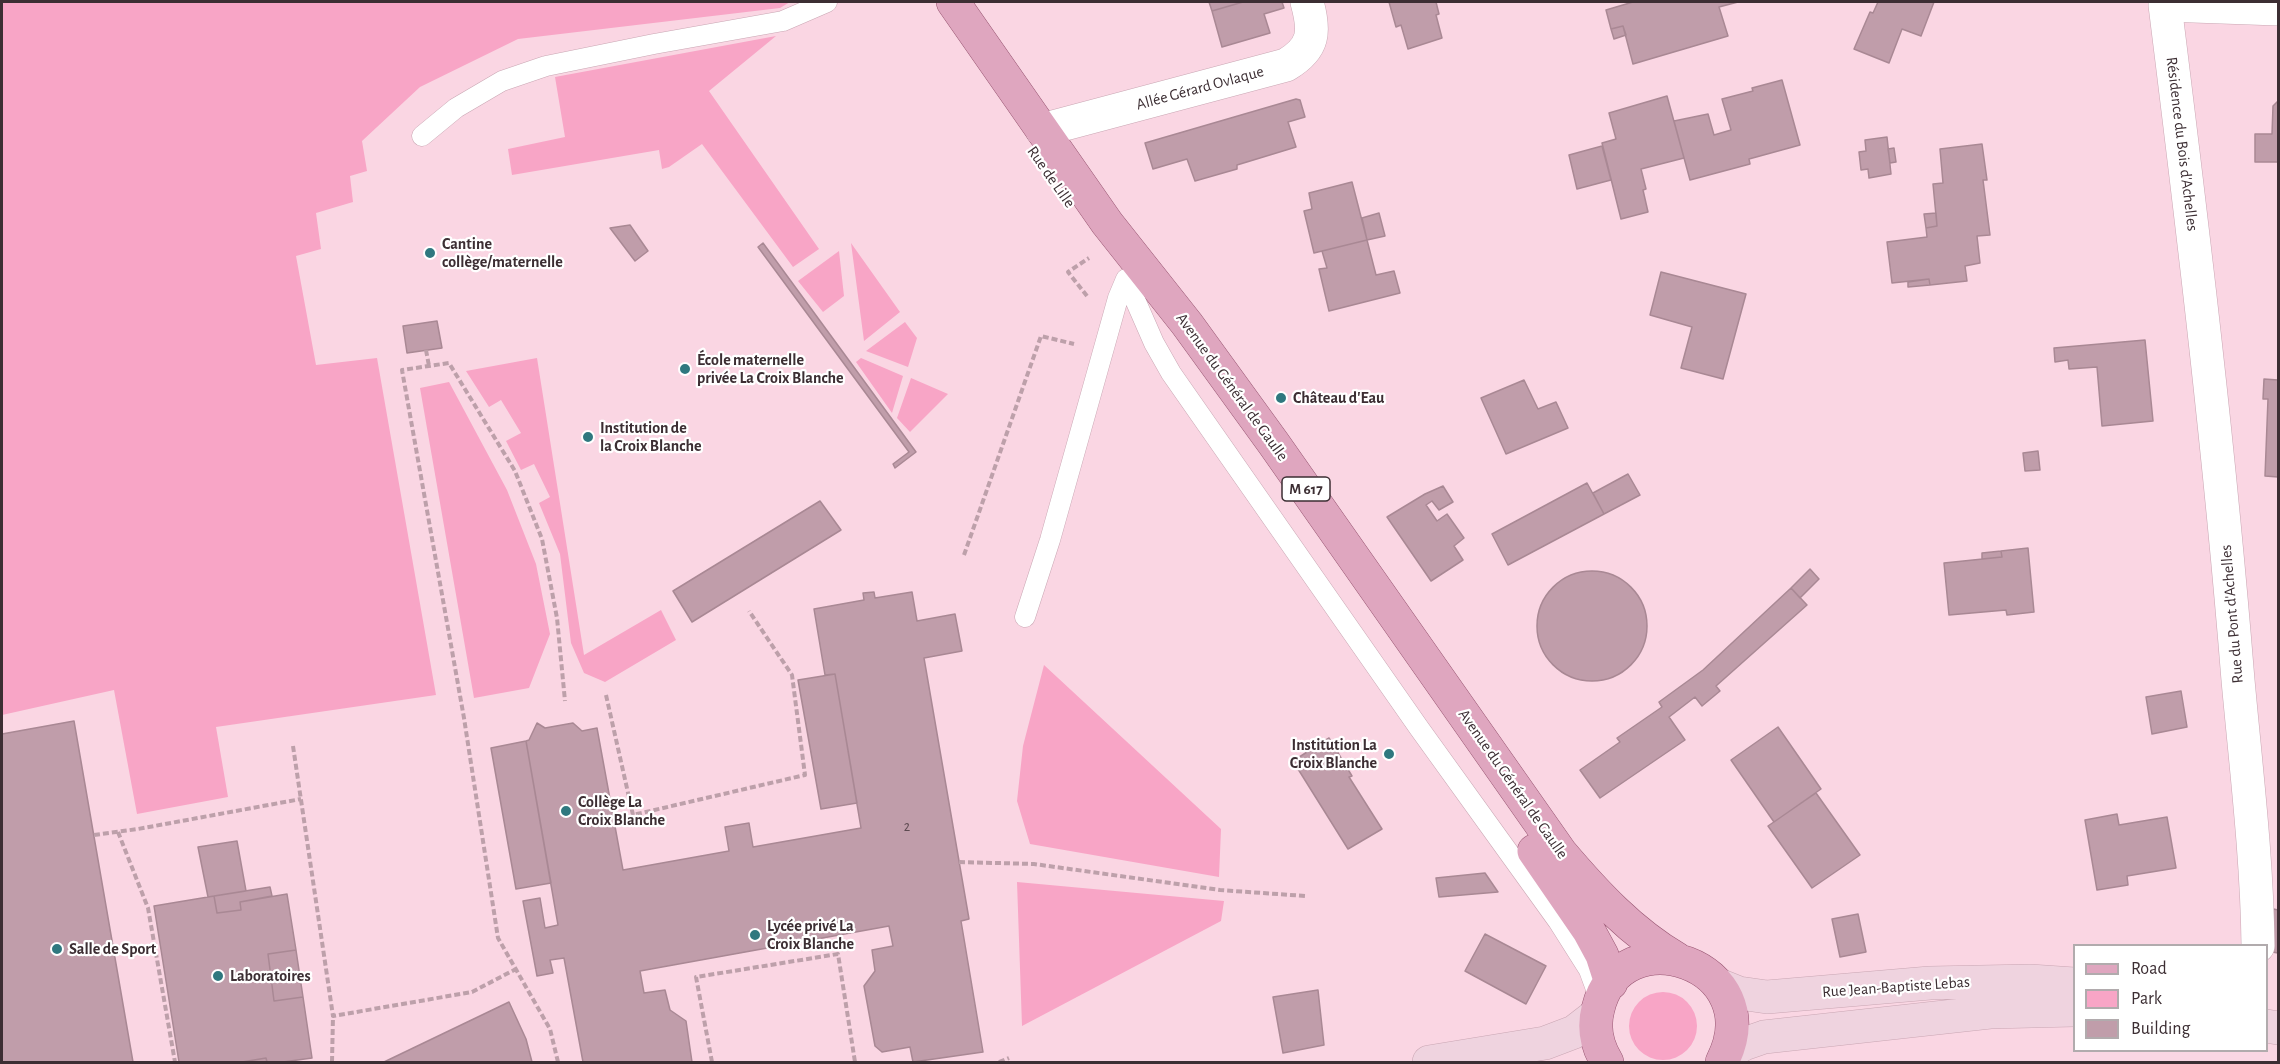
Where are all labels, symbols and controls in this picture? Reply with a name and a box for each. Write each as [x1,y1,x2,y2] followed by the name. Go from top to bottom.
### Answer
[2162,56,2202,232] street label: Résidence du Bois d'Achelles
[1134,62,1266,114] street label: Allée Gérard Ovlaque
[1023,142,1079,212] street label: Rue de Lille
[442,234,563,272] place label: Cantine collège/maternelle
[423,246,437,260] marker: Cantine collège/maternelle
[1172,309,1292,465] street label: Avenue du Général de Gaulle
[697,350,844,388] place label: École maternelle privée La Croix Blanche
[678,362,692,376] marker: École maternelle privée La Croix Blanche
[1293,388,1384,408] place label: Château d'Eau
[1274,391,1288,405] marker: Château d'Eau
[600,418,701,456] place label: Institution de la Croix Blanche
[581,430,595,444] marker: Institution de la Croix Blanche
[1282,477,1330,501] road number: M 617
[2216,544,2248,684] street label: Rue du Pont d'Achelles
[1454,705,1572,863] street label: Avenue du Général de Gaulle
[1290,735,1377,773] place label: Institution La Croix Blanche
[1382,747,1396,761] marker: Institution La Croix Blanche
[578,792,665,830] place label: Collège La Croix Blanche
[559,804,573,818] marker: Collège La Croix Blanche
[904,819,910,835] house number: 2
[767,916,854,954] place label: Lycée privé La Croix Blanche
[748,928,762,942] marker: Lycée privé La Croix Blanche
[69,939,156,959] place label: Salle de Sport
[50,942,64,956] marker: Salle de Sport
[2073,944,2268,1052] legend
[2131,960,2167,978] text: Road
[230,966,311,986] place label: Laboratoires
[211,969,225,983] marker: Laboratoires
[1822,972,1970,1002] street label: Rue Jean-Baptiste Lebas
[2131,990,2162,1008] text: Park
[2131,1020,2190,1038] text: Building

